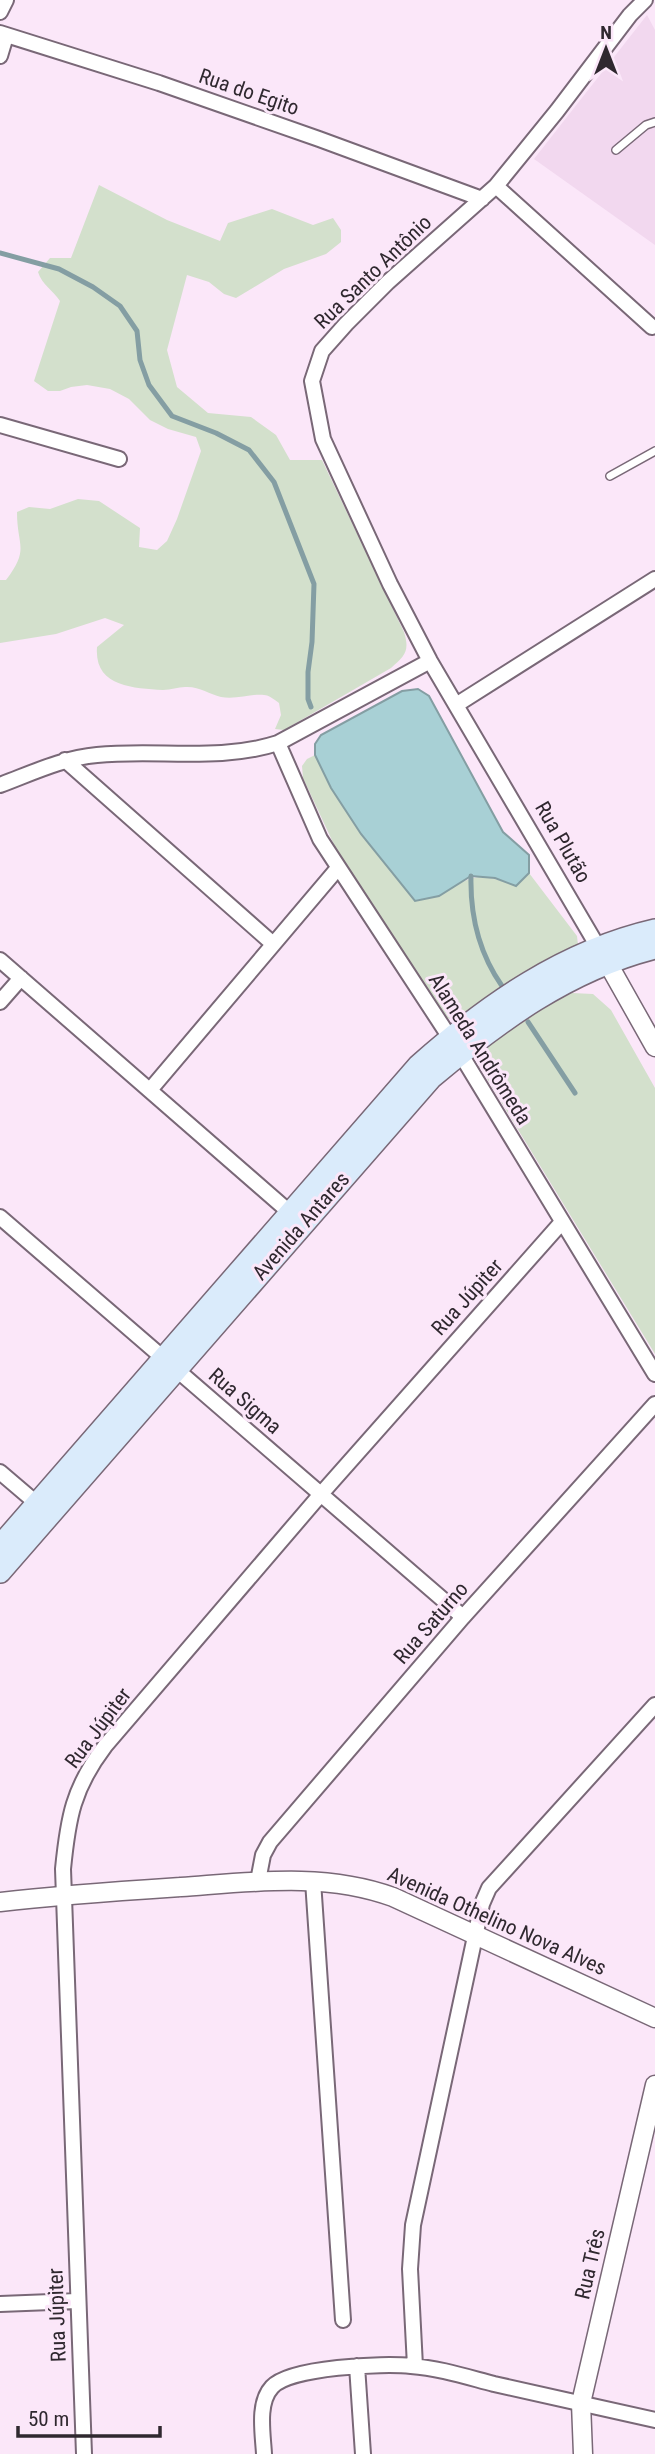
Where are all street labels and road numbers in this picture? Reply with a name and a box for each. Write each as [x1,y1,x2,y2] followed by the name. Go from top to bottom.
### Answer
[196,64,302,120] street label: Rua do Egito
[310,210,436,334] street label: Rua Santo Antônio
[530,797,596,887] street label: Rua Plutão
[424,969,536,1129] street label: Alameda Andrômeda
[248,1167,354,1285] street label: Avenida Antares
[427,1254,507,1340] street label: Rua Júpiter
[204,1363,286,1439] street label: Rua Sigma
[389,1577,473,1669] street label: Rua Saturno
[60,1683,136,1773] street label: Rua Júpiter
[384,1862,610,1980] street label: Avenida Othelino Nova Alves
[570,2226,610,2302] street label: Rua Três
[43,2268,71,2362] street label: Rua Júpiter

